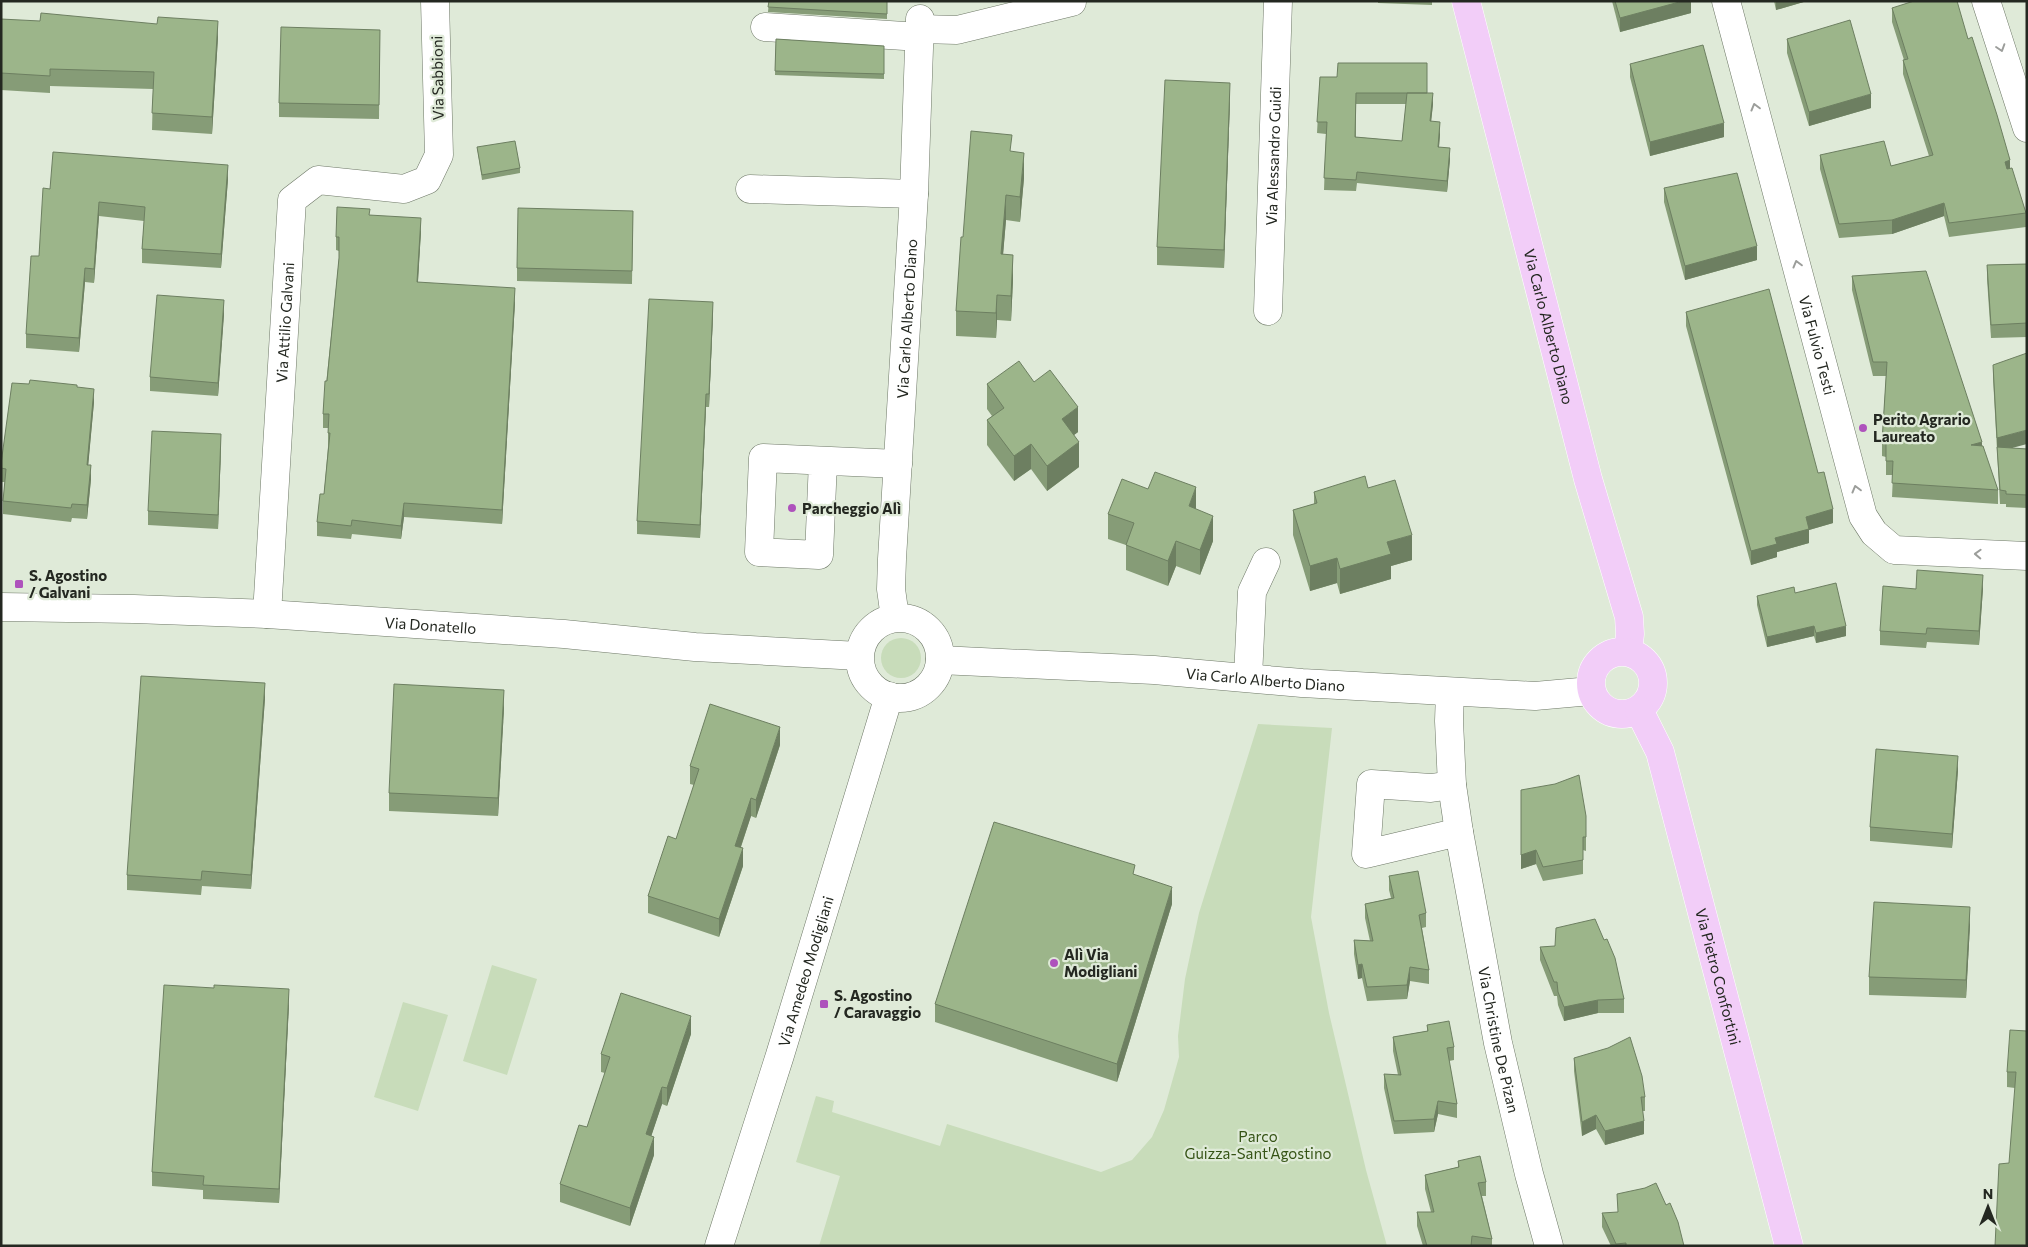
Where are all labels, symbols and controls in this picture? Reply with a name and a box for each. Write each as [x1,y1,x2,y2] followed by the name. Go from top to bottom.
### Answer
[427,36,447,120] street label: Via Sabbioni
[1995,43,2005,51] one-way arrow
[1262,86,1284,226] street label: Via Alessandro Guidi
[1750,104,1760,112] one-way arrow
[893,238,920,399] street label: Via Carlo Alberto Diano
[1521,247,1578,406] street label: Via Carlo Alberto Diano
[1792,260,1803,268] one-way arrow
[272,262,297,383] street label: Via Attilio Galvani
[1796,293,1839,397] street label: Via Fulvio Testi
[1873,410,1971,445] place label: Perito Agrario Laureato
[1857,422,1869,434] marker: Perito Agrario Laureato
[1851,485,1861,494] one-way arrow
[802,499,901,517] place label: Parcheggio Alì
[786,502,798,514] marker: Parcheggio Alì
[1974,549,1982,559] one-way arrow
[29,566,107,601] place label: S. Agostino / Galvani
[13,578,25,590] marker: S. Agostino / Galvani
[384,613,477,637] street label: Via Donatello
[1185,664,1346,694] street label: Via Carlo Alberto Diano
[774,894,837,1049] street label: Via Amedeo Modigliani
[1692,906,1745,1047] street label: Via Pietro Confortini
[1064,945,1138,980] place label: Alì Via Modigliani
[1048,957,1060,969] marker: Alì Via Modigliani
[1475,965,1523,1114] street label: Via Christine De Pizan
[834,986,921,1021] place label: S. Agostino / Caravaggio
[818,998,830,1010] marker: S. Agostino / Caravaggio
[1184,1127,1332,1162] park label: Parco Guizza-Sant'Agostino
[1963,1182,2013,1232] north arrow
[1983,1185,1993,1202] text: N

